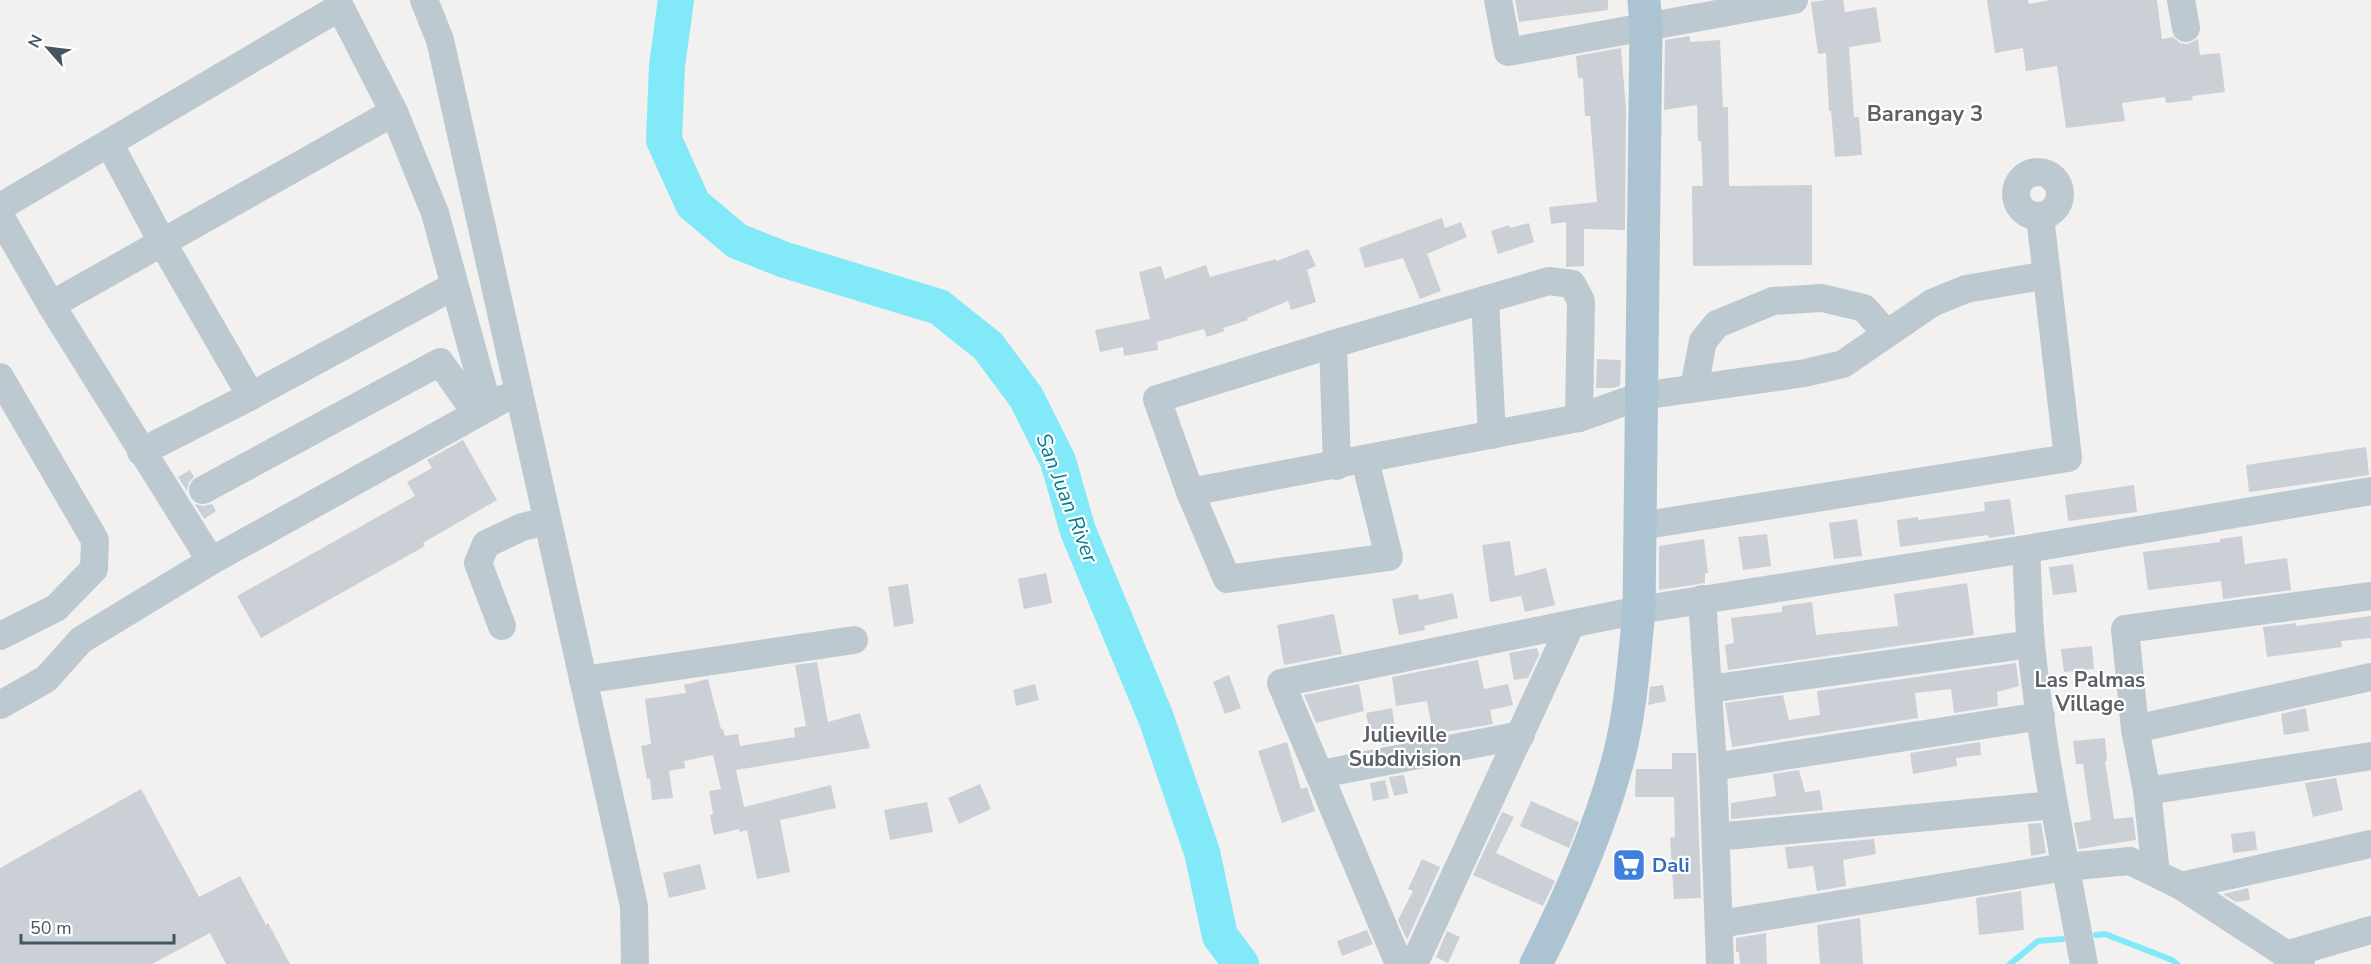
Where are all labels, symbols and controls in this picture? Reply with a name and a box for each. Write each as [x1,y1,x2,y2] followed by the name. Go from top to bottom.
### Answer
[18,18,78,78] north arrow
[23,31,48,52] text: N
[1867,99,1983,129] district label: Barangay 3
[1029,429,1105,567] water label: San Juan River
[2035,666,2145,718] district label: Las Palmas Village
[1349,721,1461,773] district label: Julieville Subdivision
[1611,847,1647,883] supermarket icon: Dali
[1652,852,1690,879] place label: Dali
[21,907,174,945] scale bar
[30,916,72,940] text: 50 m

